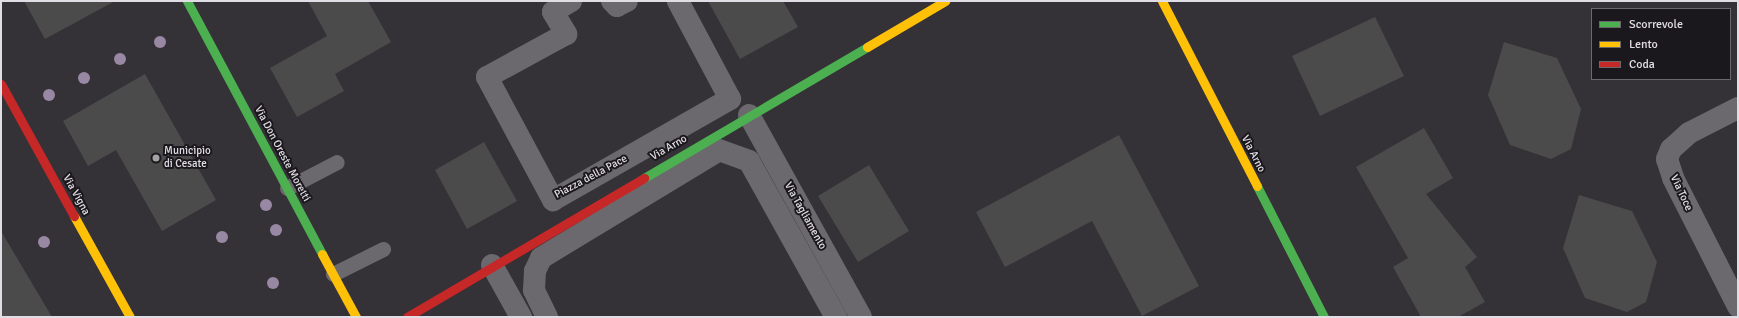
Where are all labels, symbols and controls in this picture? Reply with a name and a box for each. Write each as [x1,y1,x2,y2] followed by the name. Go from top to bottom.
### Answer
[1591,8,1731,80] legend
[1629,17,1683,32] text: Scorrevole
[1629,37,1658,52] text: Lento
[1629,57,1655,72] text: Coda
[251,104,313,204] street label: Via Don Oreste Moretti
[648,132,690,164] street label: Via Arno
[1238,133,1268,175] street label: Via Arno
[164,145,211,171] place label: Municipio di Cesate
[552,152,630,202] street label: Piazza della Pace
[151,153,161,163] marker: Municipio di Cesate
[60,173,92,217] street label: Via Vigna
[1667,173,1695,213] street label: Via Toce
[781,180,829,252] street label: Via Tagliamento

